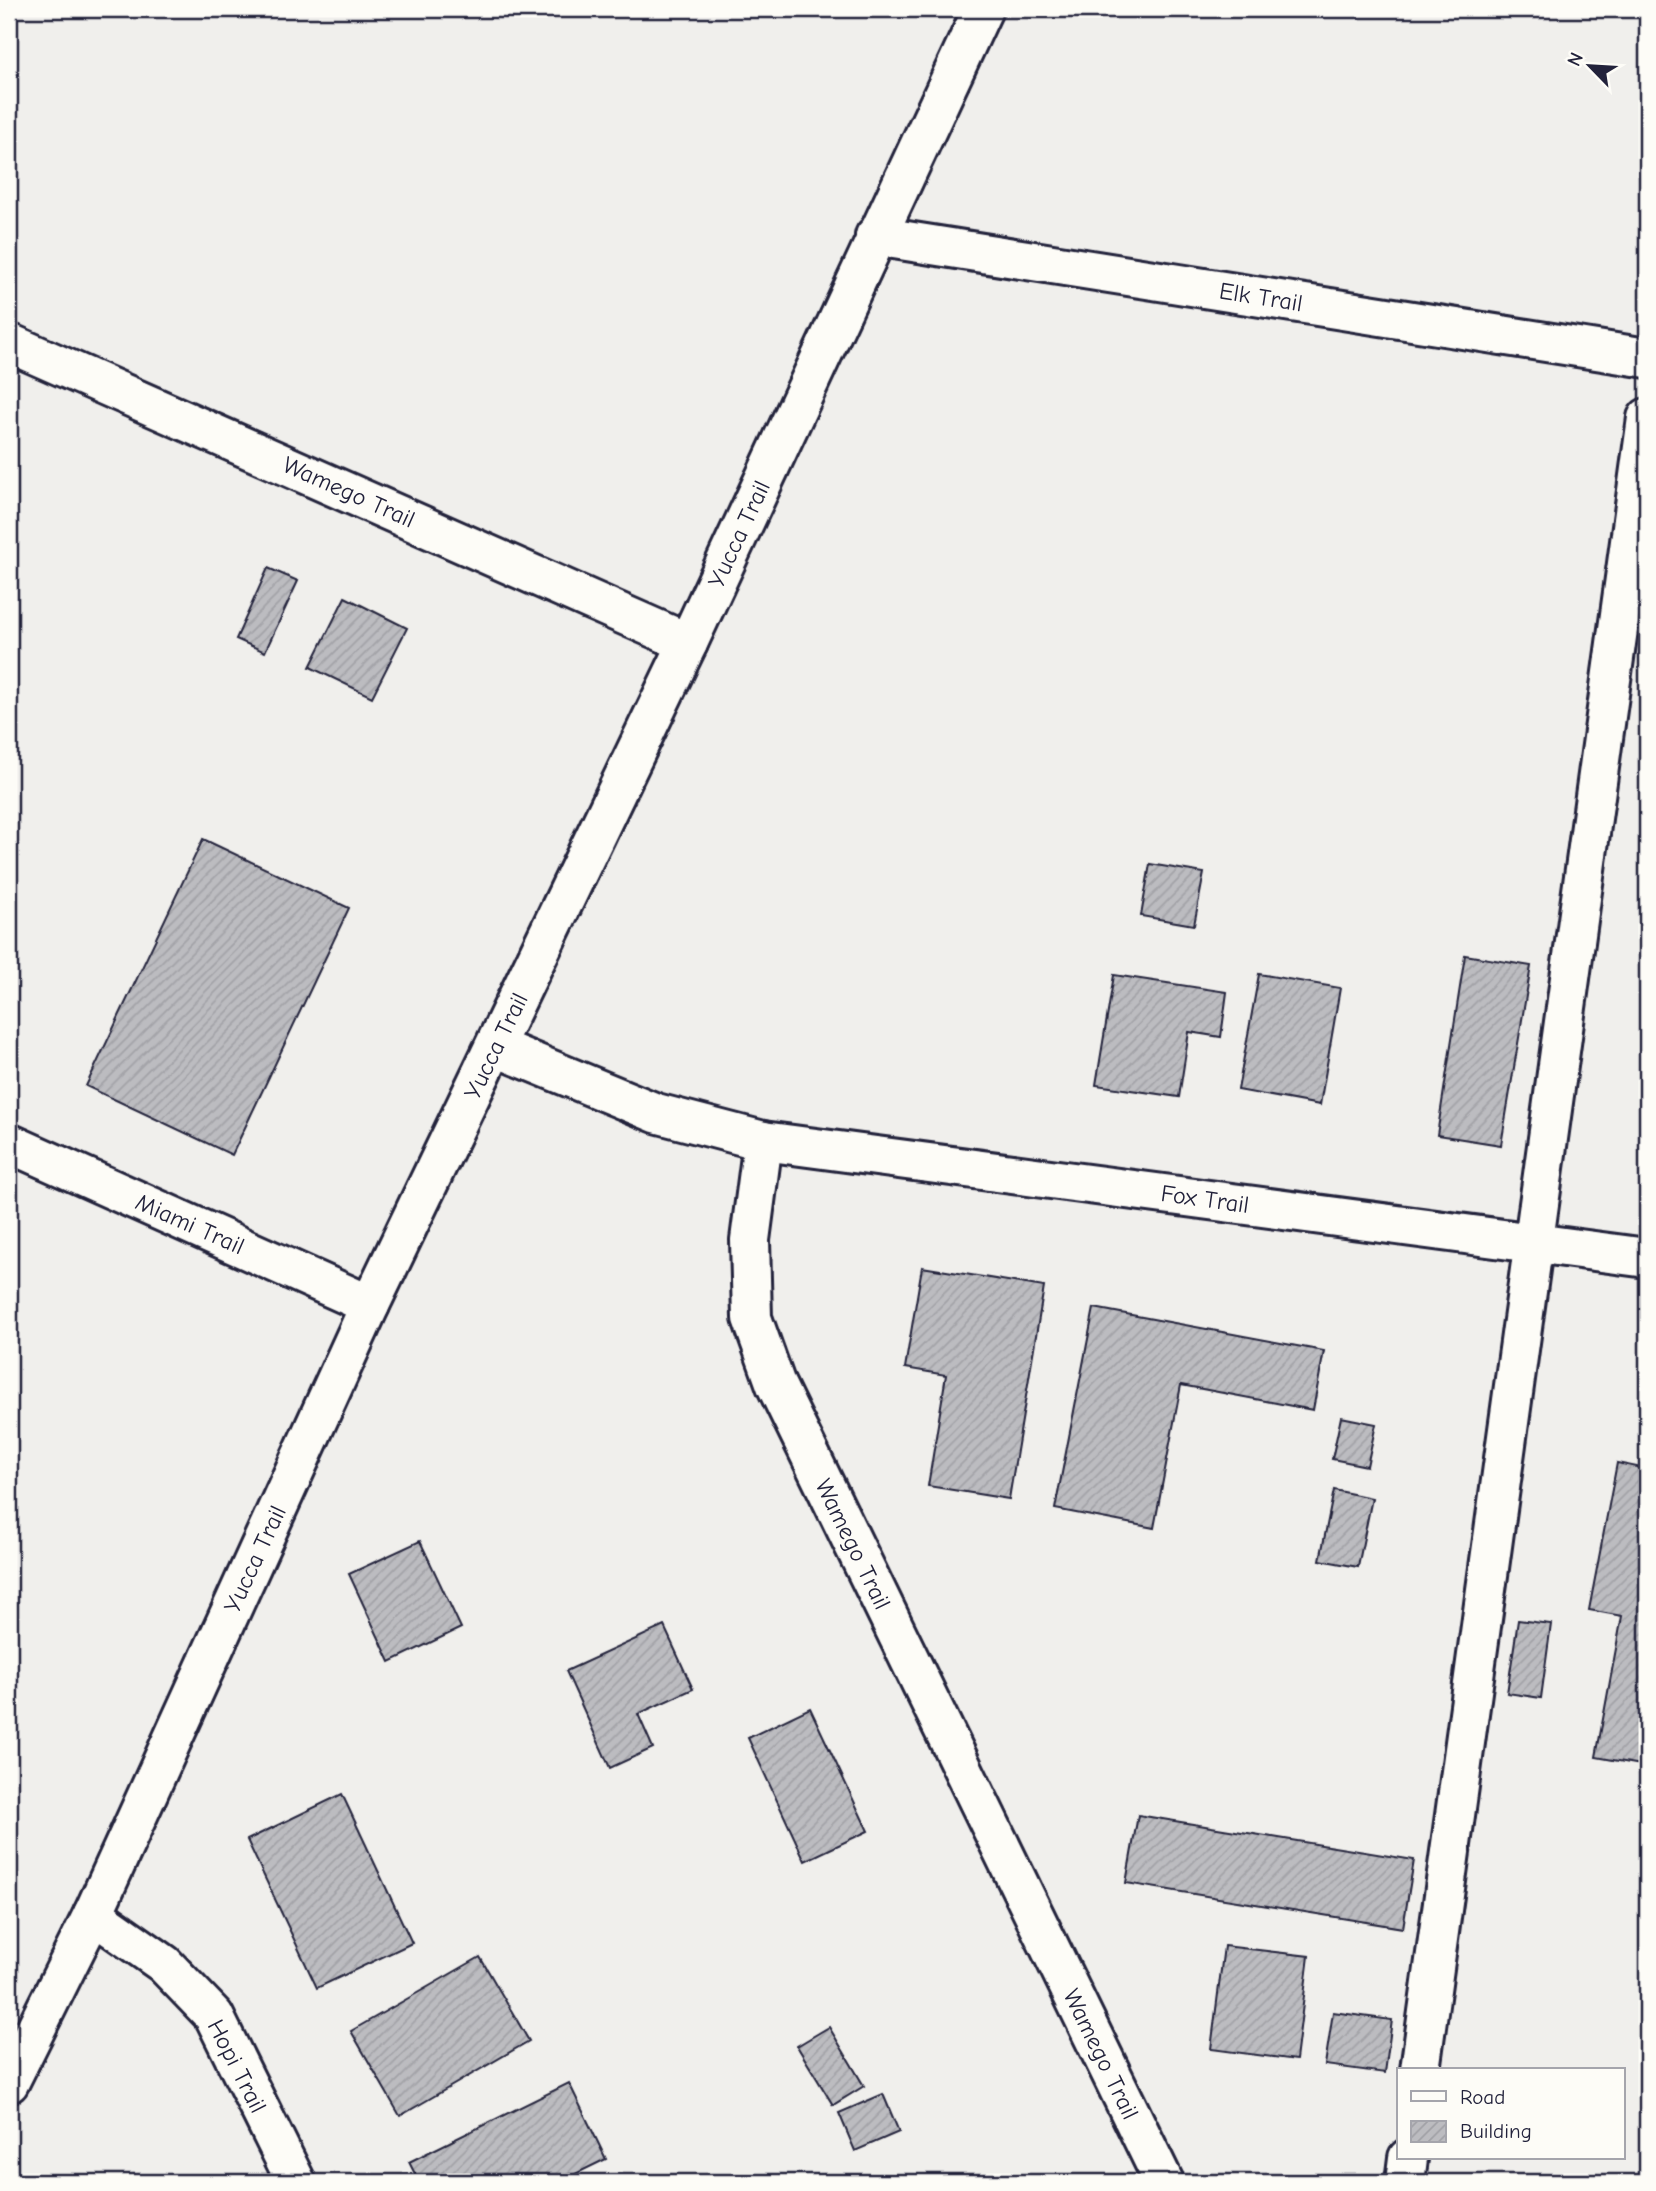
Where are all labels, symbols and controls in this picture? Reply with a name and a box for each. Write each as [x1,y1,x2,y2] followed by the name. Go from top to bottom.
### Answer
[1554,32,1624,102] north arrow
[1563,49,1588,70] text: N
[1217,277,1305,317] street label: Elk Trail
[279,450,419,534] street label: Wamego Trail
[702,476,776,592] street label: Yucca Trail
[458,988,534,1104] street label: Yucca Trail
[1159,1179,1251,1219] street label: Fox Trail
[131,1188,249,1260] street label: Miami Trail
[809,1474,897,1614] street label: Wamego Trail
[218,1501,292,1617] street label: Yucca Trail
[1057,1984,1145,2124] street label: Wamego Trail
[202,2015,272,2117] street label: Hopi Trail
[1397,2068,1624,2160] legend
[1460,2085,1505,2109] text: Road
[1460,2119,1532,2143] text: Building

